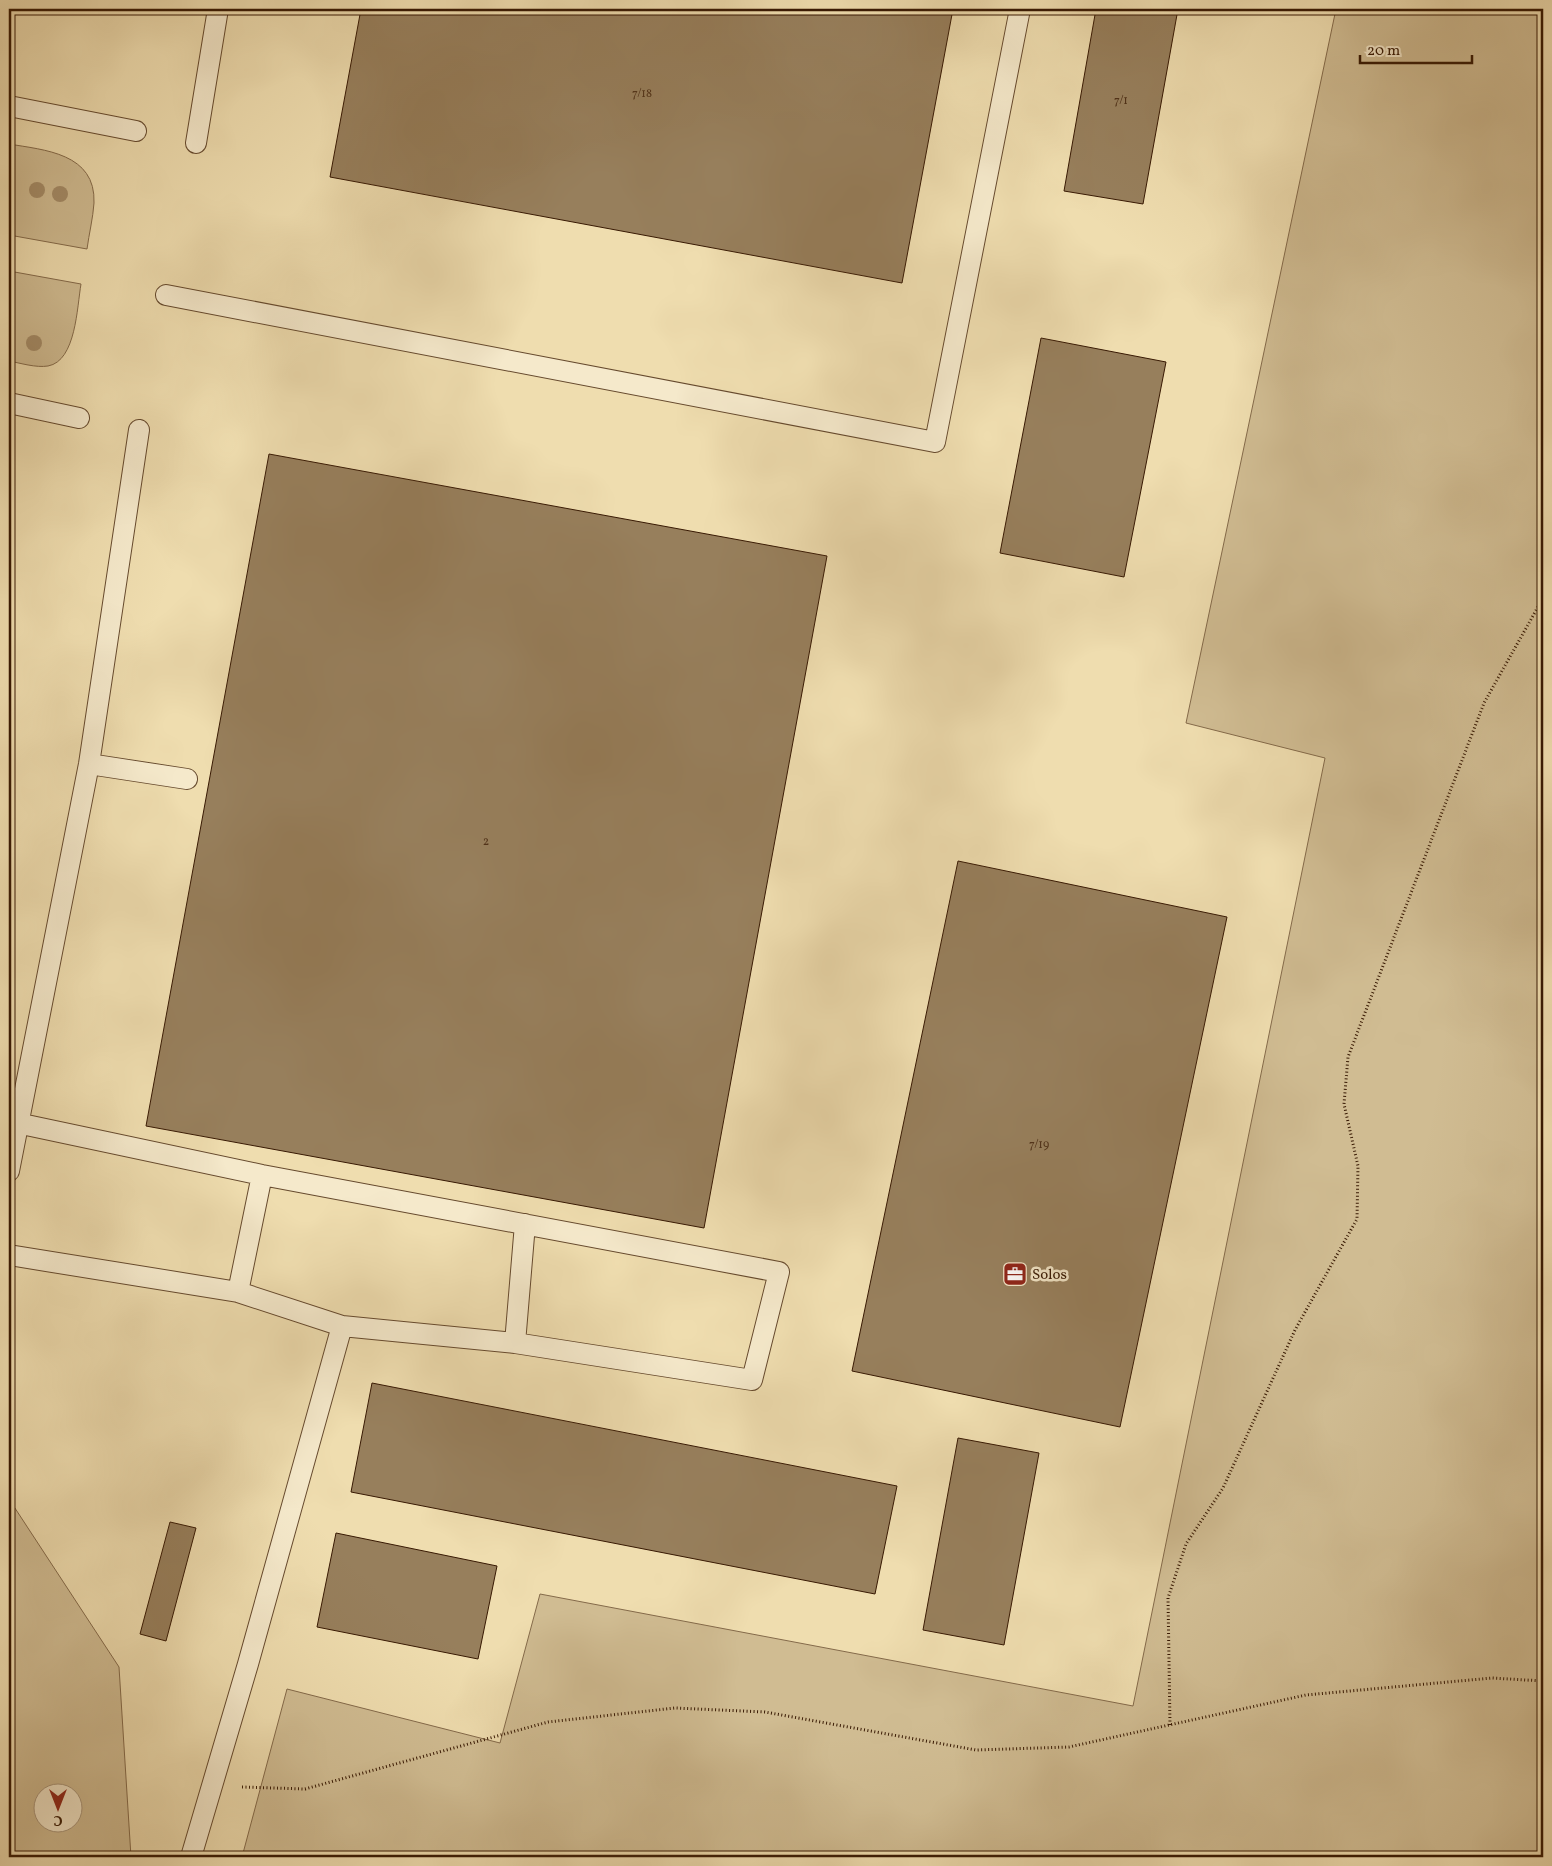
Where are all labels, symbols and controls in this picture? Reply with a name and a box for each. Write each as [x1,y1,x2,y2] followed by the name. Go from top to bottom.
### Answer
[1360,32,1472,64] scale bar
[1367,41,1400,62] text: 20 m
[632,86,652,102] house number: 7/18
[1114,93,1128,109] house number: 7/1
[483,834,489,850] house number: 2
[1029,1137,1049,1153] house number: 7/19
[1002,1261,1028,1287] office icon: Solos
[1032,1265,1067,1286] place label: Solos
[32,1784,82,1834] north arrow
[53,1810,63,1829] text: С

